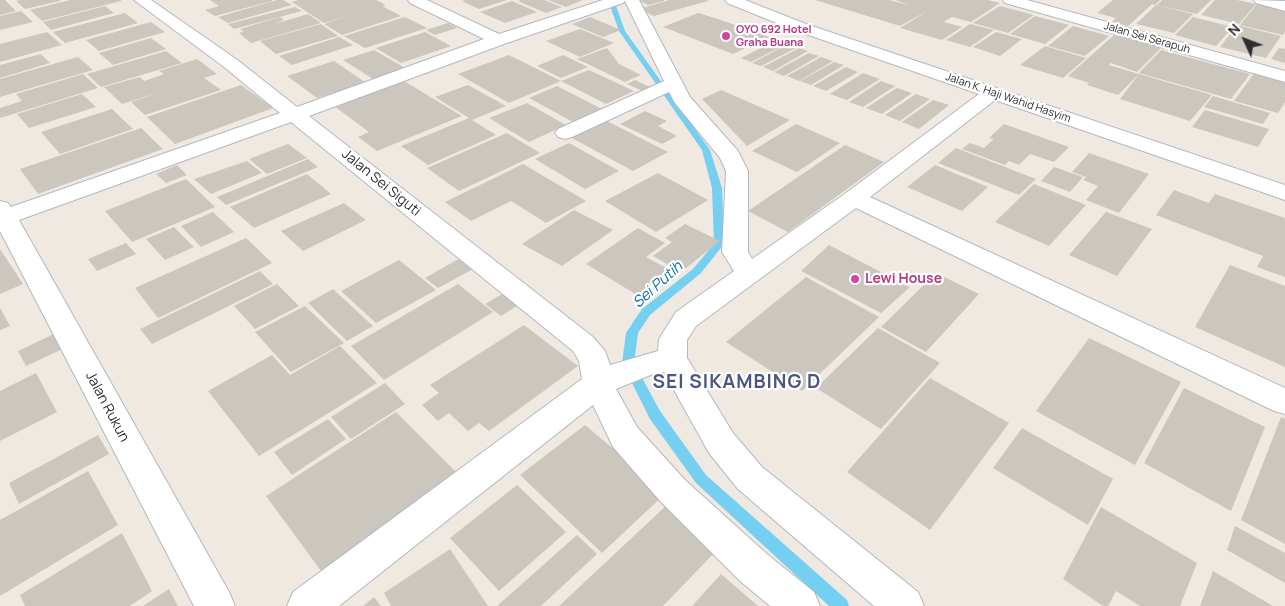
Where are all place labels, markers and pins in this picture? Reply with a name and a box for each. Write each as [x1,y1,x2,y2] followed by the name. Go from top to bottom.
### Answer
[736,23,812,49] place label: OYO 692 Hotel Graha Buana
[720,30,732,42] marker: OYO 692 Hotel Graha Buana
[865,271,942,287] place label: Lewi House
[849,273,861,285] marker: Lewi House

